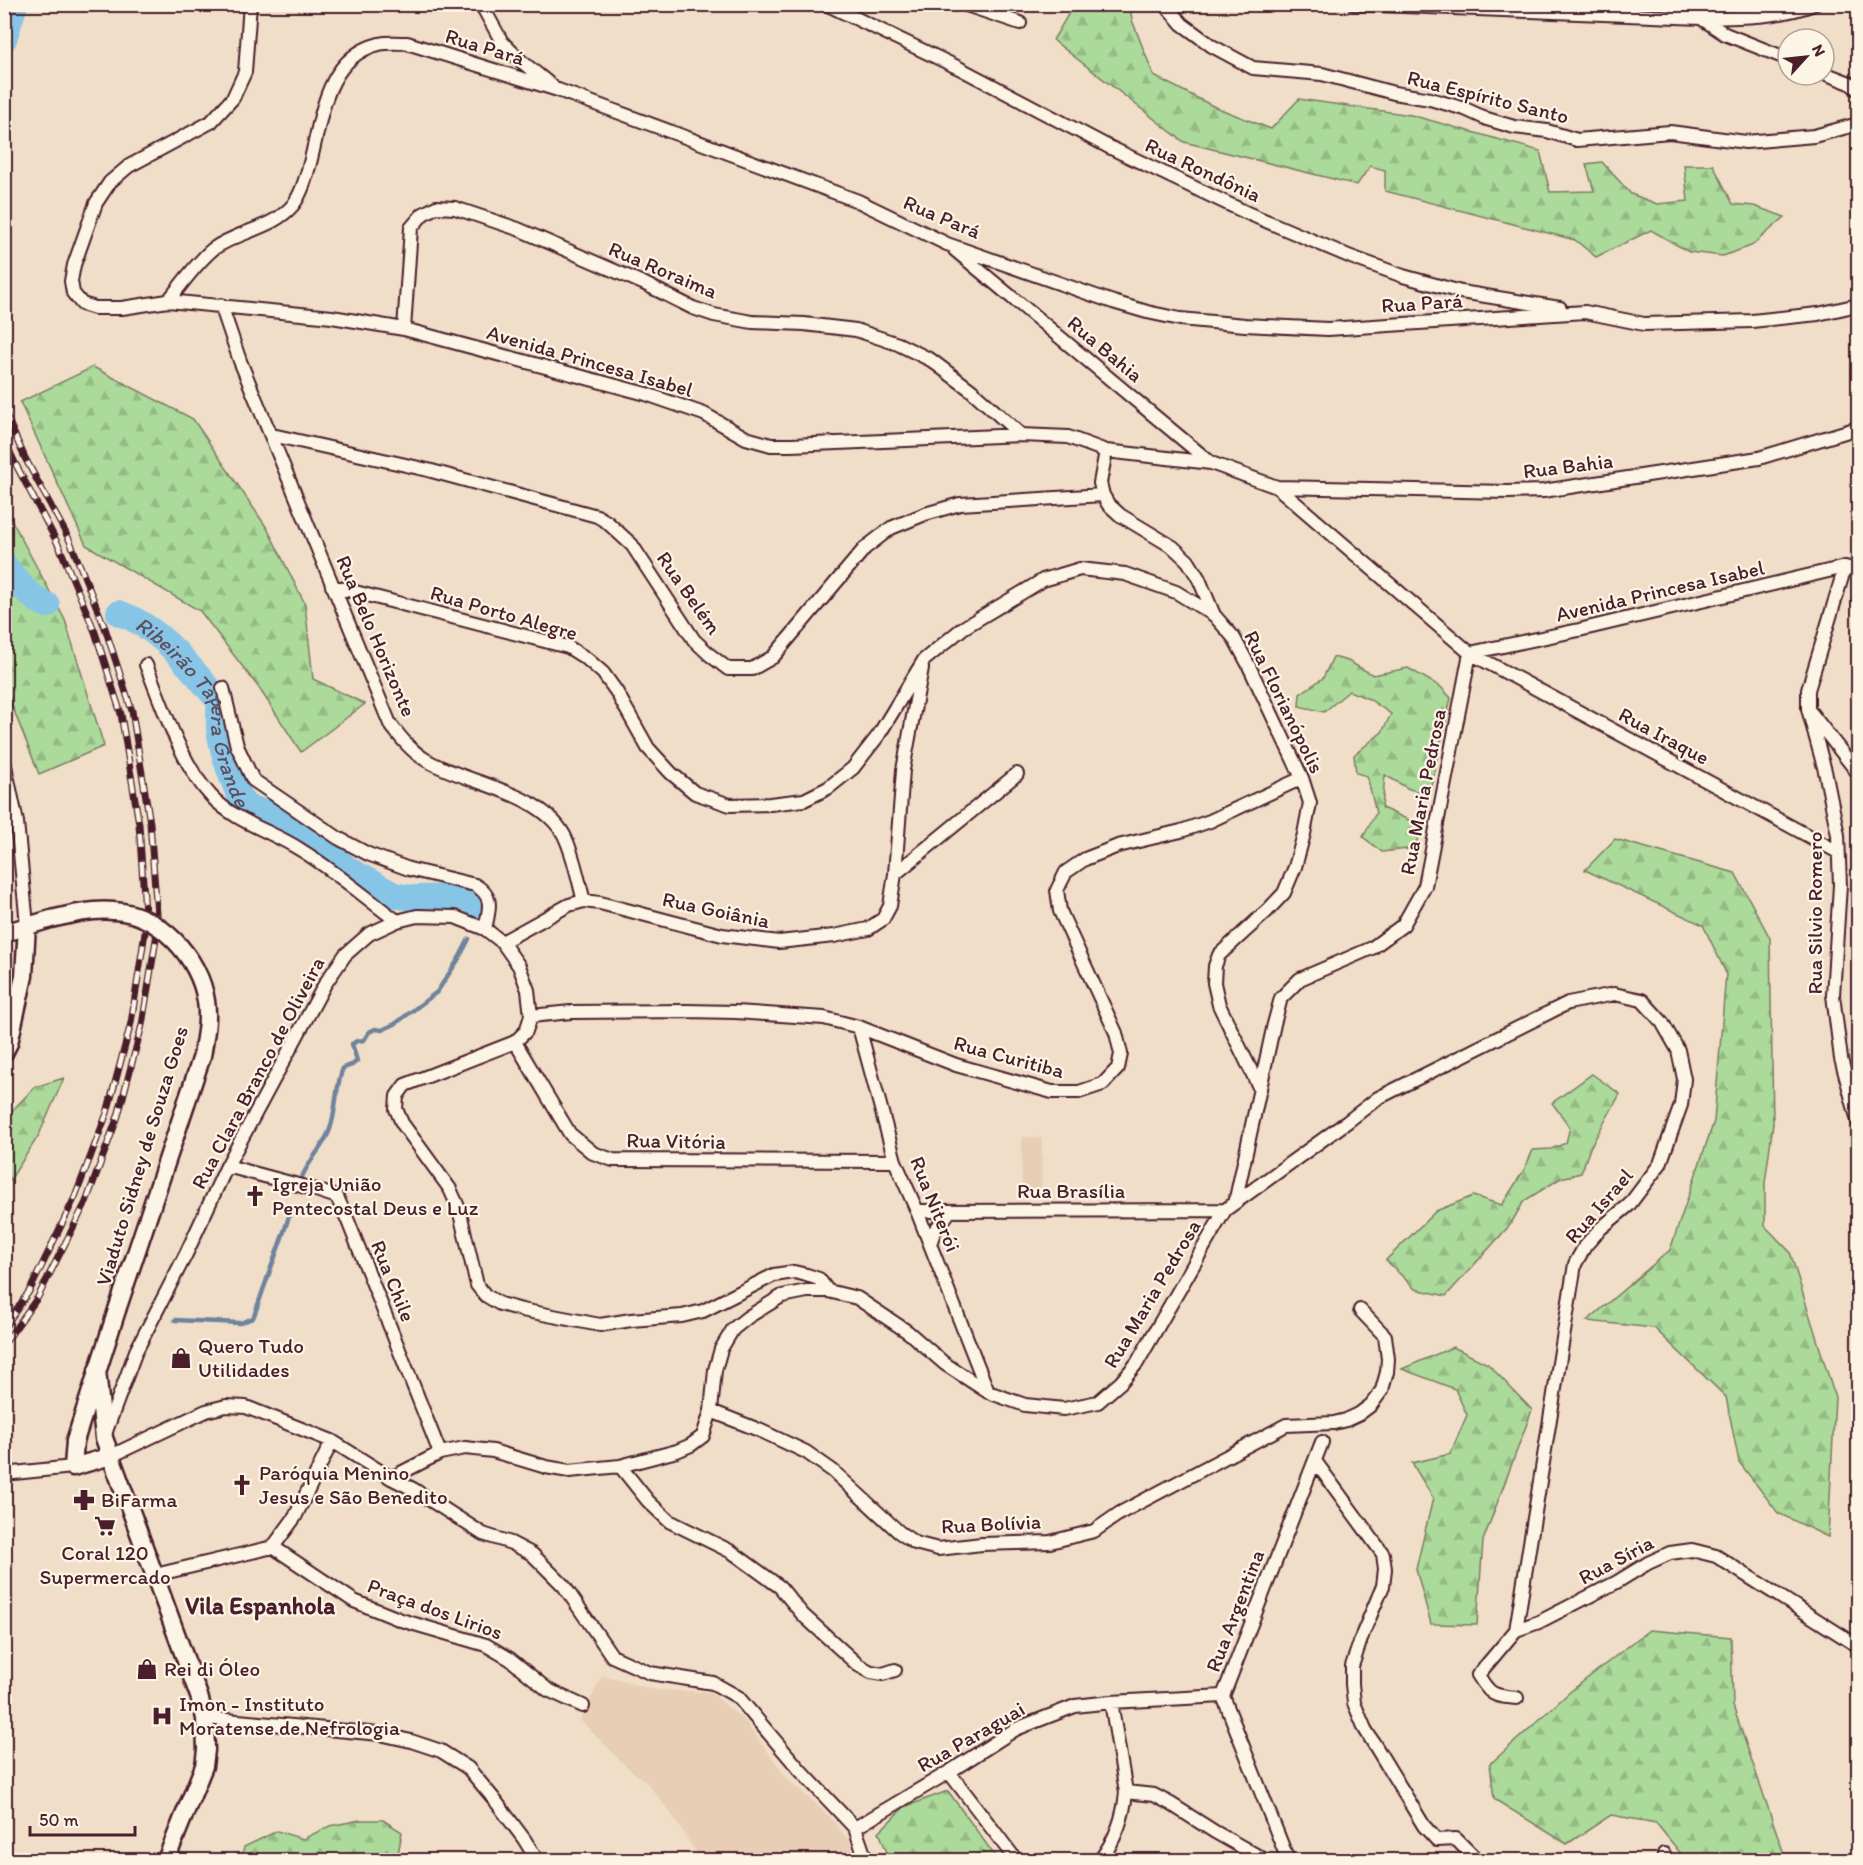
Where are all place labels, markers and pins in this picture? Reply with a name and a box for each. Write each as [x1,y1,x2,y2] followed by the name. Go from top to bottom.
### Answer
[272,1171,479,1220] place label: Igreja União Pentecostal Deus e Luz
[243,1184,267,1208] church icon: Igreja União Pentecostal Deus e Luz
[198,1333,304,1382] place label: Quero Tudo Utilidades
[169,1346,193,1370] shop icon: Quero Tudo Utilidades
[259,1460,448,1509] place label: Paróquia Menino Jesus e São Benedito
[230,1473,254,1497] church icon: Paróquia Menino Jesus e São Benedito
[101,1487,177,1512] place label: BiFarma
[72,1488,96,1512] pharmacy icon: BiFarma
[93,1514,117,1538] supermarket icon: Coral 120 Supermercado
[39,1540,171,1589] place label: Coral 120 Supermercado
[164,1656,260,1681] place label: Rei di Óleo
[135,1657,159,1681] shop icon: Rei di Óleo
[179,1691,400,1740] place label: Imon - Instituto Moratense de Nefrologia
[150,1704,174,1728] hospital icon: Imon - Instituto Moratense de Nefrologia

